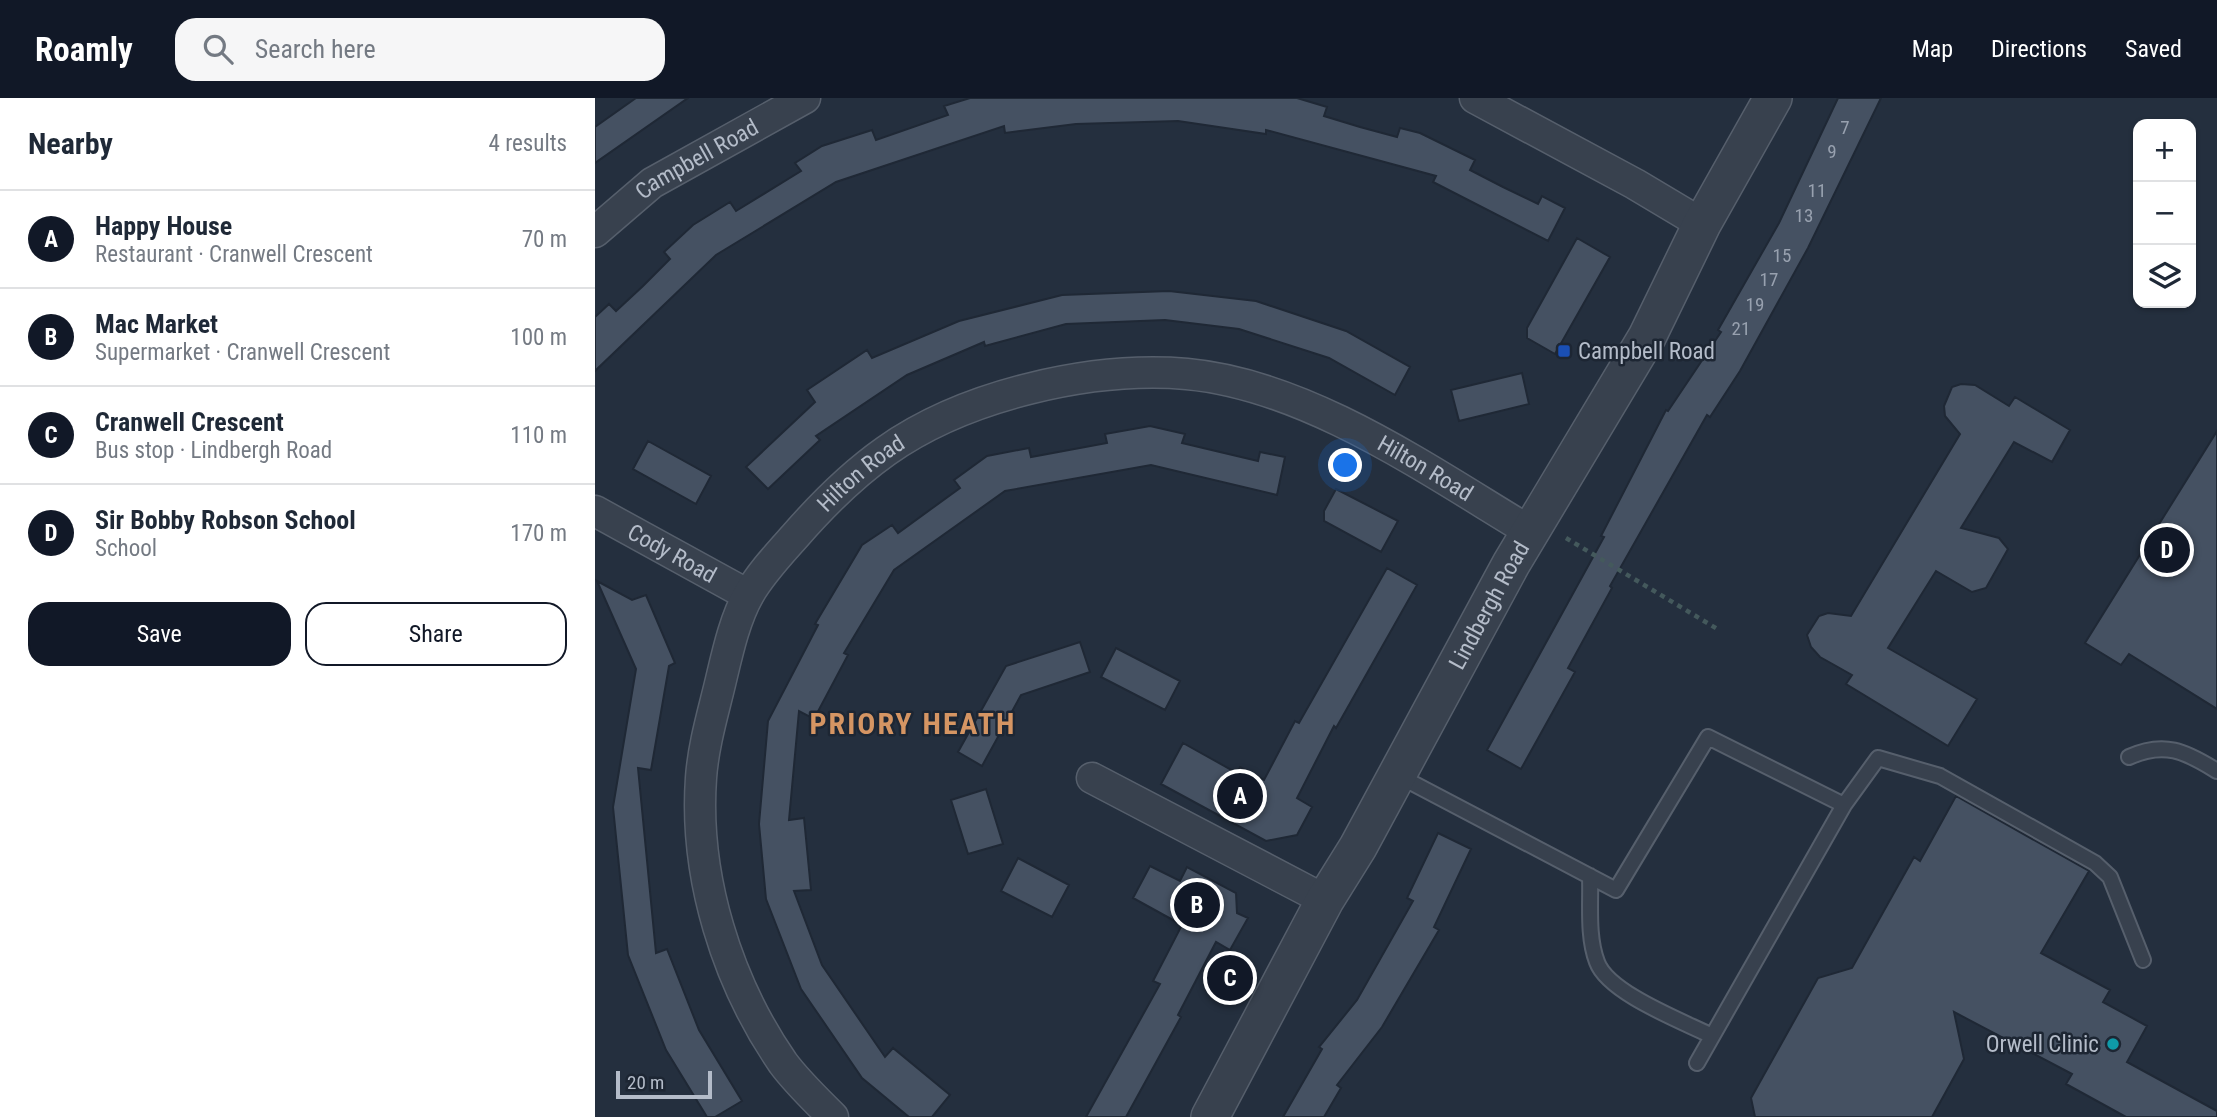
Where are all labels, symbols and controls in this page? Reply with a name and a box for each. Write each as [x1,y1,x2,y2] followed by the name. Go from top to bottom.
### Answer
[175,18,665,81] search box
[35,30,133,69] text: Roamly
[199,30,237,68] icon: search
[255,34,376,64] text: Search here
[1912,35,1953,63] text: Map
[1991,35,2087,63] text: Directions
[2125,35,2182,63] text: Saved
[630,113,763,205] street label: Campbell Road
[1840,116,1850,139] house number: 7
[2133,119,2196,308] map controls
[2133,119,2196,182] button: +
[28,126,113,161] text: Nearby
[489,130,567,157] text: 4 results
[1827,140,1837,163] house number: 9
[1808,179,1826,202] house number: 11
[2133,182,2196,245] button: −
[1795,204,1813,227] house number: 13
[95,211,232,241] text: Happy House
[44,226,58,253] text: A
[522,226,567,253] text: 70 m
[95,241,373,268] text: Restaurant · Cranwell Crescent
[1773,244,1791,267] house number: 15
[2133,245,2196,308] button: layers
[1760,268,1778,291] house number: 17
[1746,293,1764,316] house number: 19
[95,309,218,339] text: Mac Market
[1732,317,1750,340] house number: 21
[45,324,57,351] text: B
[510,324,567,351] text: 100 m
[1578,338,1715,365] place label: Campbell Road
[95,339,390,366] text: Supermarket · Cranwell Crescent
[1556,343,1572,359] marker: Campbell Road
[95,407,284,437] text: Cranwell Crescent
[44,422,58,449] text: C
[510,422,567,449] text: 110 m
[811,429,909,517] street label: Hilton Road
[1373,430,1478,507] street label: Hilton Road
[95,437,332,464] text: Bus stop · Lindbergh Road
[1328,448,1362,482] your location
[95,505,356,535] text: Sir Bobby Robson School
[623,518,721,589] street label: Cody Road
[45,520,58,547] text: D
[510,520,567,547] text: 170 m
[2144,524,2190,576] pin: D
[95,535,157,562] text: School
[1443,536,1535,674] street label: Lindbergh Road
[28,602,291,666] button: Save
[305,602,567,666] button: Share
[810,706,1016,741] district label: PRIORY HEATH
[1217,770,1263,822] pin: A
[1174,879,1220,931] pin: B
[1207,952,1253,1004] pin: C
[1986,1031,2099,1058] place label: Orwell Clinic
[2105,1036,2121,1052] marker: Orwell Clinic
[616,1068,712,1100] scale bar
[627,1071,664,1094] text: 20 m

